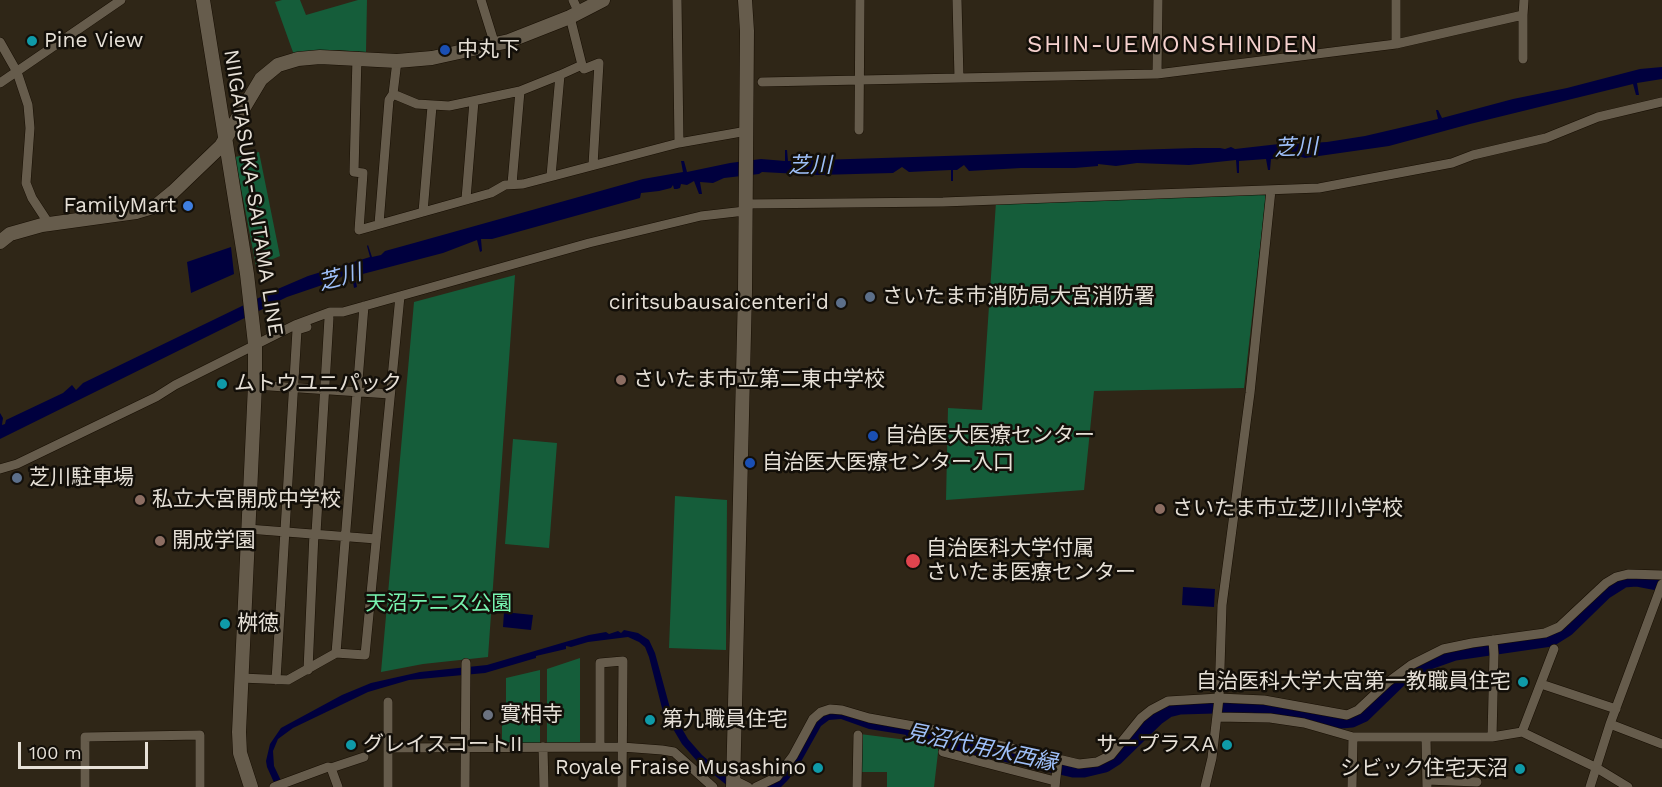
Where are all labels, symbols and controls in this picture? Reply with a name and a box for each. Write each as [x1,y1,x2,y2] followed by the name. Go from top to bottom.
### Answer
[44,28,143,54] place label: Pine View
[1027,31,1319,59] district label: SHIN-UEMONSHINDEN
[25,34,39,48] marker: Pine View
[457,37,520,63] place label: 中丸下
[438,43,452,57] marker: 中丸下
[218,48,288,338] street label: NIIGATASUKA-SAITAMA LINE
[1273,134,1319,162] water label: 芝川
[788,152,832,180] water label: 芝川
[64,193,176,219] place label: FamilyMart
[181,199,195,213] marker: FamilyMart
[315,260,365,296] water label: 芝川
[882,284,1155,310] place label: さいたま市消防局大宮消防署
[609,290,829,316] place label: ciritsubausaicenteri'd
[863,290,877,304] marker: さいたま市消防局大宮消防署
[834,296,848,310] marker: ciritsubausaicenteri'd
[633,367,885,393] place label: さいたま市立第二東中学校
[234,371,402,397] place label: ムトウユニパック
[614,373,628,387] marker: さいたま市立第二東中学校
[215,377,229,391] marker: ムトウユニパック
[885,423,1095,449] place label: 自治医大医療センター
[866,429,880,443] marker: 自治医大医療センター
[762,450,1014,476] place label: 自治医大医療センター入口
[743,456,757,470] marker: 自治医大医療センター入口
[29,465,134,491] place label: 芝川駐車場
[10,471,24,485] marker: 芝川駐車場
[152,487,341,513] place label: 私立大宮開成中学校
[133,493,147,507] marker: 私立大宮開成中学校
[1172,496,1403,522] place label: さいたま市立芝川小学校
[1153,502,1167,516] marker: さいたま市立芝川小学校
[172,528,256,554] place label: 開成学園
[153,534,167,548] marker: 開成学園
[926,536,1136,586] place label: 自治医科大学付属 さいたま医療センター
[904,552,922,570] marker: 自治医科大学付属 さいたま医療センター
[366,591,512,617] park label: 天沼テニス公園
[237,611,279,637] place label: 桝徳
[218,617,232,631] marker: 桝徳
[1196,669,1511,695] place label: 自治医科大学大宮第一教職員住宅
[1516,675,1530,689] marker: 自治医科大学大宮第一教職員住宅
[500,702,563,728] place label: 實相寺
[662,707,788,733] place label: 第九職員住宅
[481,708,495,722] marker: 實相寺
[643,713,657,727] marker: 第九職員住宅
[903,719,1059,777] water label: 見沼代用水西縁
[21,730,152,768] scale bar
[363,732,522,758] place label: グレイスコートII
[1096,732,1215,758] place label: サープラスA
[344,738,358,752] marker: グレイスコートII
[1220,738,1234,752] marker: サープラスA
[29,742,82,763] text: 100 m
[555,755,806,781] place label: Royale Fraise Musashino
[1340,756,1508,782] place label: シビック住宅天沼
[811,761,825,775] marker: Royale Fraise Musashino
[1513,762,1527,776] marker: シビック住宅天沼

